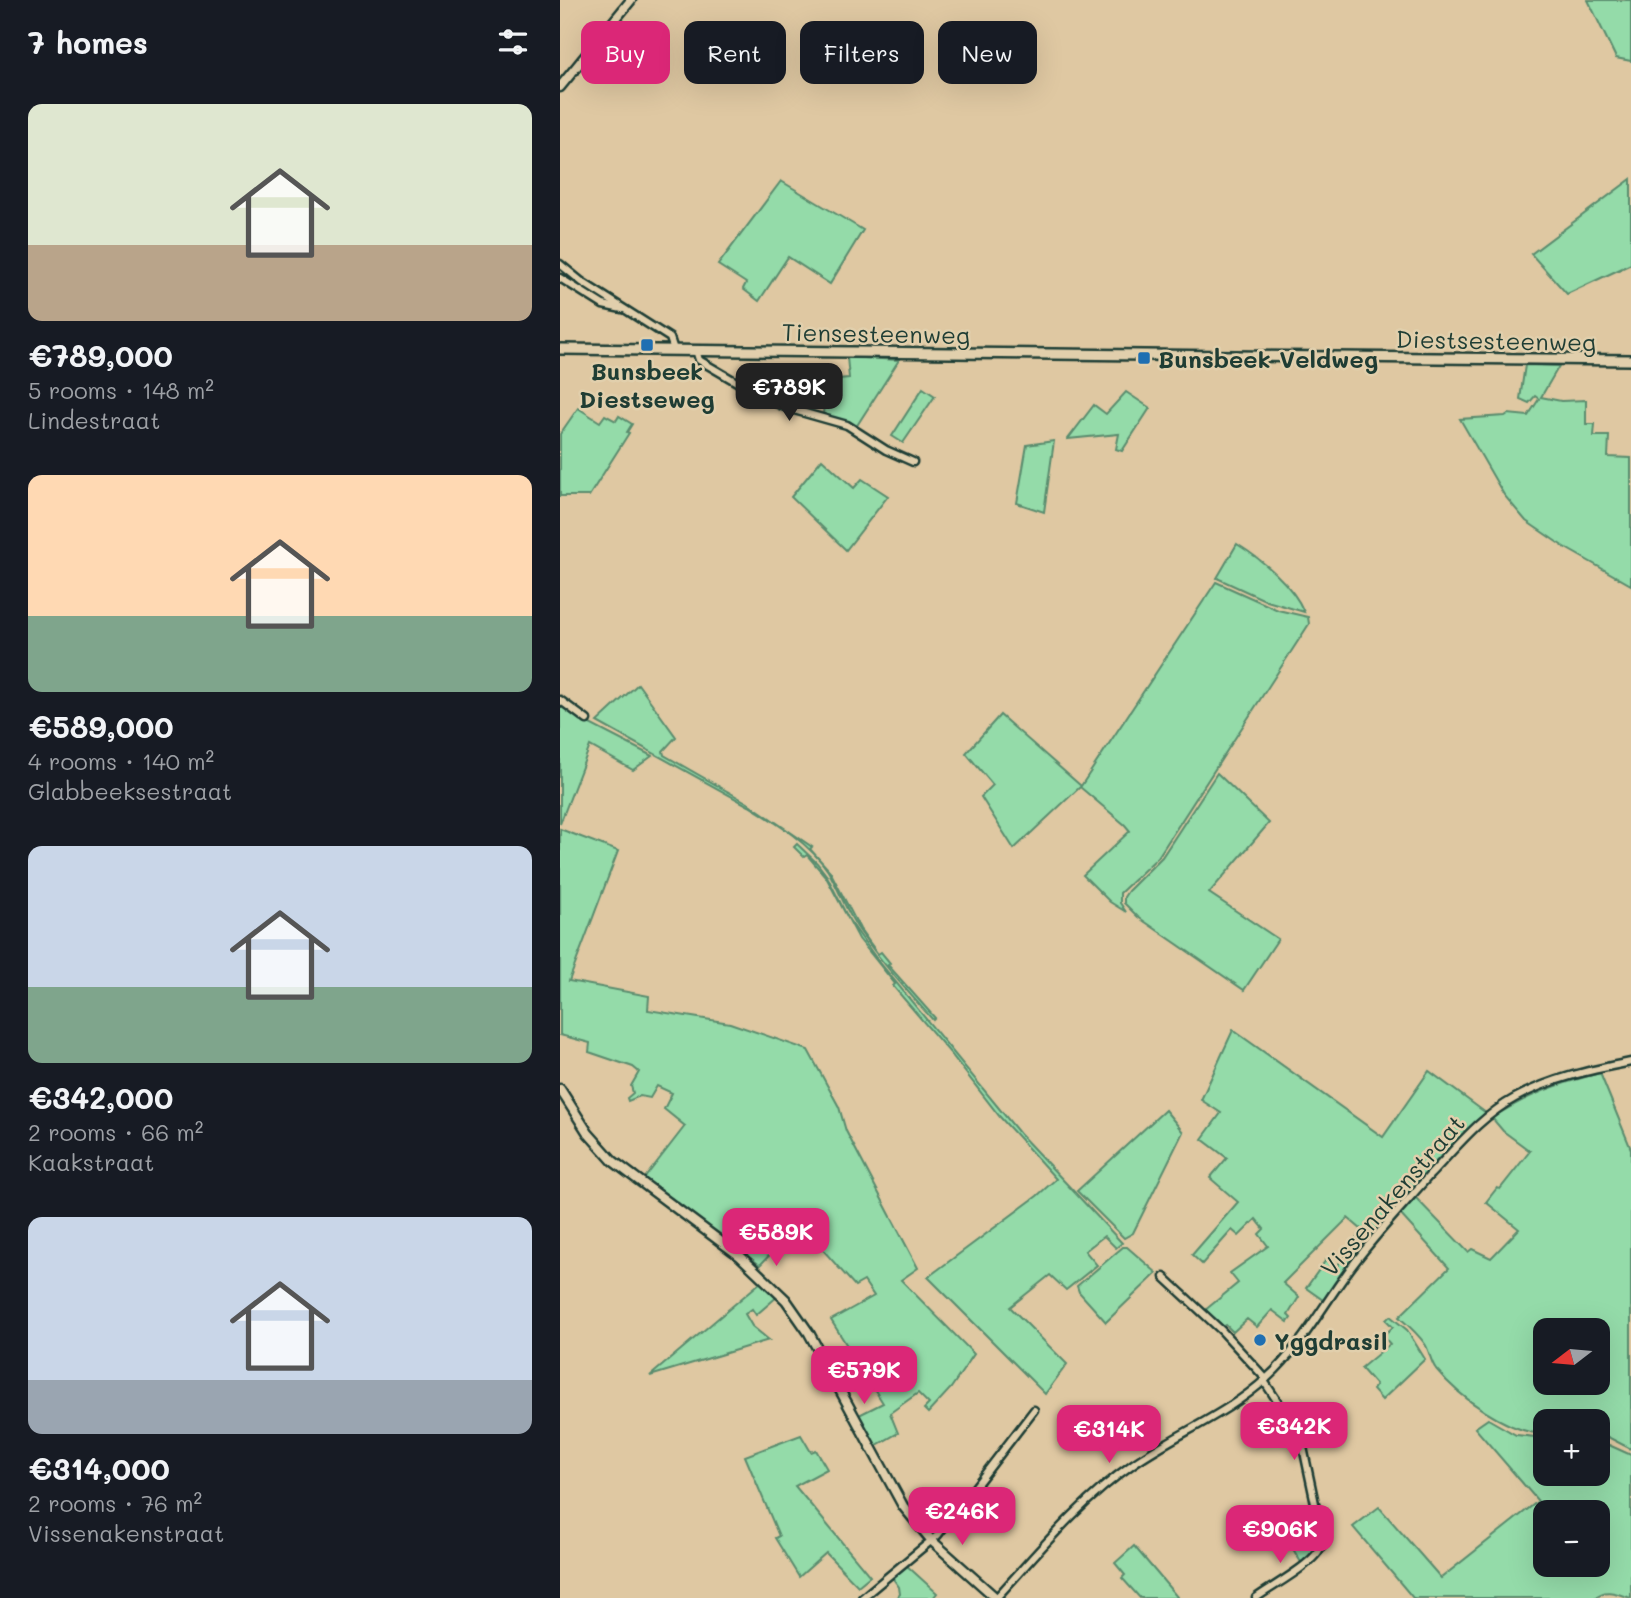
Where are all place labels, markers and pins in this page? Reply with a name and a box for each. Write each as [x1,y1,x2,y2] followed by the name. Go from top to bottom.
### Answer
[639,337,655,353] marker: Bunsbeek Diestseweg
[1158,343,1378,374] place label: Bunsbeek Veldweg
[1136,350,1152,366] marker: Bunsbeek Veldweg
[579,355,715,414] place label: Bunsbeek Diestseweg
[740,364,838,423] pin: €789K
[727,1208,825,1268] pin: €589K
[1274,1325,1387,1356] place label: Yggdrasil
[1252,1332,1268,1348] marker: Yggdrasil
[815,1346,913,1406] pin: €579K
[1245,1402,1343,1462] pin: €342K
[1060,1406,1158,1465] pin: €314K
[913,1488,1011,1547] pin: €246K
[1231,1506,1329,1565] pin: €906K

